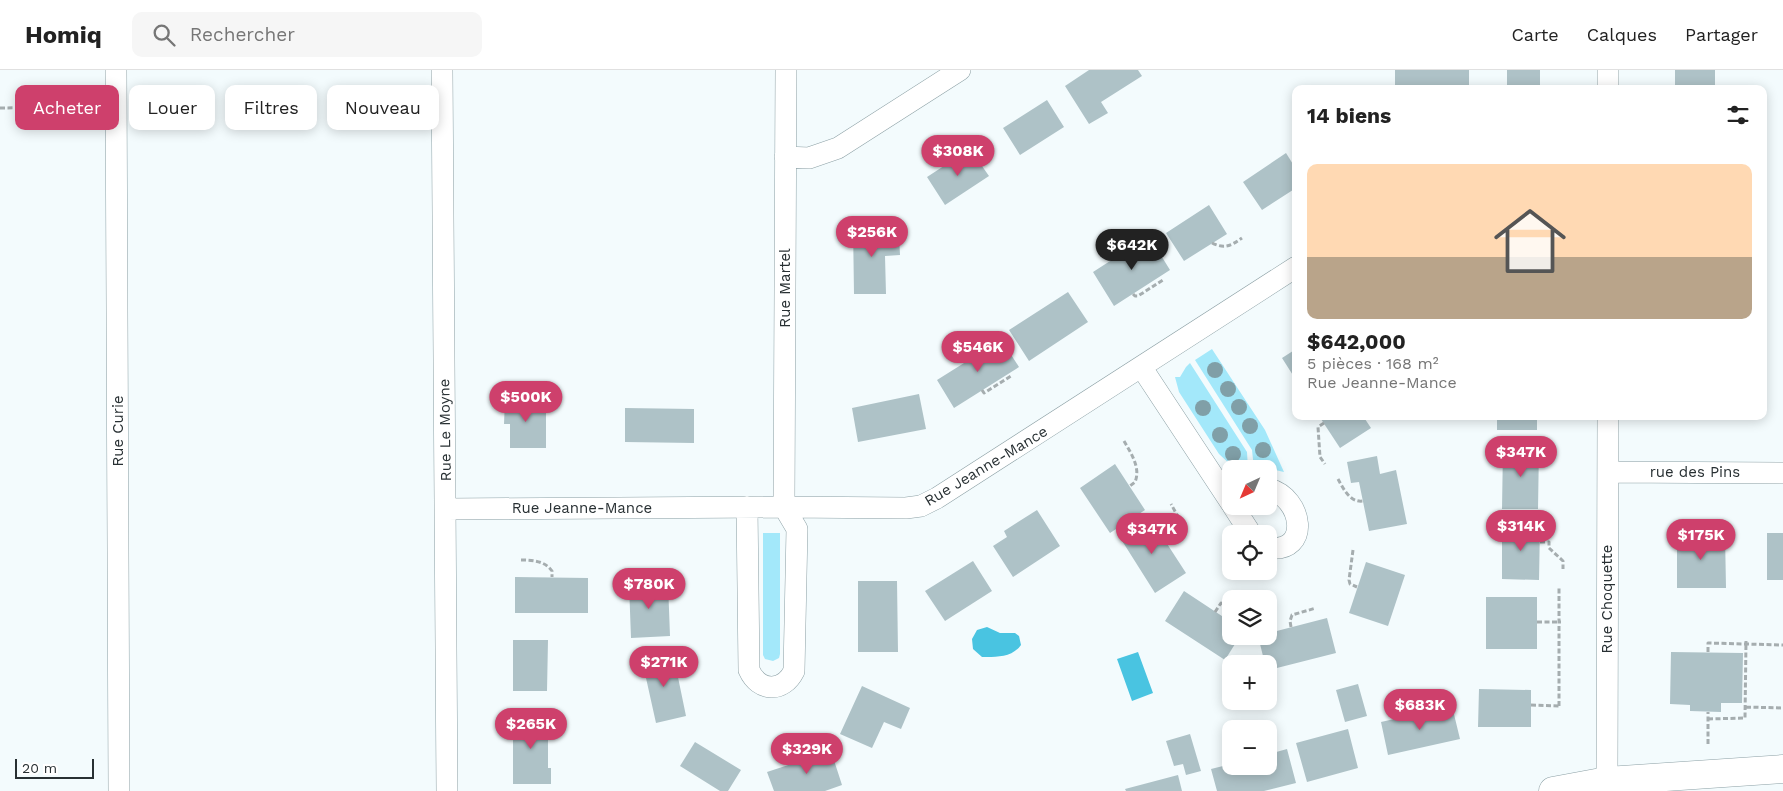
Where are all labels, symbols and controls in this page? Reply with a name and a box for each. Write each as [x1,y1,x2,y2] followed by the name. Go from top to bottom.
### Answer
[132,12,482,57] search box
[25,21,102,49] text: Homiq
[150,21,178,49] icon: search
[190,23,295,46] text: Rechercher
[1511,24,1559,45] text: Carte
[1587,24,1657,45] text: Calques
[1685,24,1758,45] text: Partager
[15,85,119,130] chip: Acheter
[129,85,215,130] chip: Louer
[225,85,317,130] chip: Filtres
[327,85,439,130] chip: Nouveau
[1724,101,1752,129] icon: filters
[1307,103,1391,128] text: 14 biens
[923,134,993,177] pin: $308K
[932,141,984,160] text: $308K
[1485,196,1575,286] icon: home
[837,216,907,258] pin: $256K
[847,222,897,241] text: $256K
[1097,228,1167,271] pin: $642K
[1107,235,1157,254] text: $642K
[776,248,794,328] street label: Rue Martel
[1307,329,1406,354] text: $642,000
[943,330,1013,373] pin: $546K
[953,337,1003,356] text: $546K
[1307,354,1439,373] text: 5 pièces · 168 m²
[1307,373,1457,392] text: Rue Jeanne-Mance
[435,379,455,481] street label: Rue Le Moyne
[491,380,561,423] pin: $500K
[500,387,552,406] text: $500K
[109,395,127,467] street label: Rue Curie
[921,422,1051,510] street label: Rue Jeanne-Mance
[1486,436,1556,478] pin: $347K
[1496,442,1546,461] text: $347K
[1222,460,1278,515] north arrow
[1222,460,1277,775] map controls
[1650,463,1740,481] street label: rue des Pins
[512,499,652,517] street label: Rue Jeanne-Mance
[1486,510,1556,552] pin: $314K
[1117,512,1187,555] pin: $347K
[1497,516,1545,535] text: $314K
[1666,518,1736,561] pin: $175K
[1127,519,1177,538] text: $347K
[1222,525,1277,580] button: locate
[1677,525,1725,544] text: $175K
[1598,545,1616,653] street label: Rue Choquette
[614,568,684,610] pin: $780K
[623,574,675,593] text: $780K
[1222,590,1277,645] button: layers
[629,646,699,688] pin: $271K
[640,652,688,671] text: $271K
[1222,655,1277,710] button: +
[1385,688,1455,731] pin: $683K
[1395,695,1445,714] text: $683K
[496,708,566,750] pin: $265K
[506,714,556,733] text: $265K
[1222,720,1277,775] button: −
[772,732,842,775] pin: $329K
[782,739,832,758] text: $329K
[15,756,94,779] scale bar
[22,760,57,776] text: 20 m

